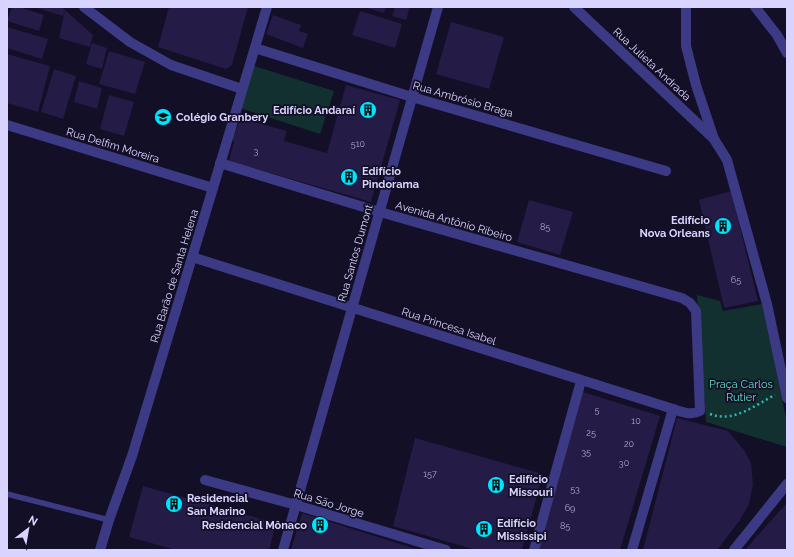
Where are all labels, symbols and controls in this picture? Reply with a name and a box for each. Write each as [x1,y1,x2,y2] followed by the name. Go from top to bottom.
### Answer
[610,25,693,104] street label: Rua Julieta Andrada
[411,79,514,120] street label: Rua Ambrósio Braga
[358,100,378,120] building icon: Edifício Andaraí
[273,104,355,117] place label: Edifício Andaraí
[153,107,173,127] school or university icon: Colégio Granbery
[176,111,268,124] place label: Colégio Granbery
[65,125,161,166] street label: Rua Delfim Moreira
[351,139,366,149] house number: 510
[254,146,259,156] house number: 3
[362,165,419,191] place label: Edifício Pindorama
[339,167,359,187] building icon: Edifício Pindorama
[394,199,514,245] street label: Avenida Antônio Ribeiro
[335,203,376,303] street label: Rua Santos Dumont
[148,208,201,344] street label: Rua Barão de Santa Helena
[639,214,711,240] place label: Edifício Nova Orleans
[713,216,733,236] building icon: Edifício Nova Orleans
[540,222,550,232] house number: 85
[731,275,741,285] house number: 65
[400,305,498,348] street label: Rua Princesa Isabel
[709,378,773,404] park label: Praça Carlos Rutier
[595,405,600,415] house number: 5
[631,416,641,426] house number: 10
[586,428,596,438] house number: 25
[624,439,635,449] house number: 20
[581,447,591,457] house number: 35
[619,458,630,468] house number: 30
[423,469,437,479] house number: 157
[509,473,553,499] place label: Edifício Missouri
[486,475,506,495] building icon: Edifício Missouri
[570,484,580,494] house number: 53
[292,487,366,521] street label: Rua São Jorge
[187,492,249,518] place label: Residencial San Marino
[164,494,184,514] building icon: Residencial San Marino
[565,503,575,513] house number: 69
[8,509,48,549] north arrow
[26,513,40,529] text: N
[310,515,330,535] building icon: Residencial Mônaco
[497,517,547,543] place label: Edifício Mississipi
[202,519,307,532] place label: Residencial Mônaco
[474,519,494,539] building icon: Edifício Mississipi
[560,521,570,531] house number: 85

